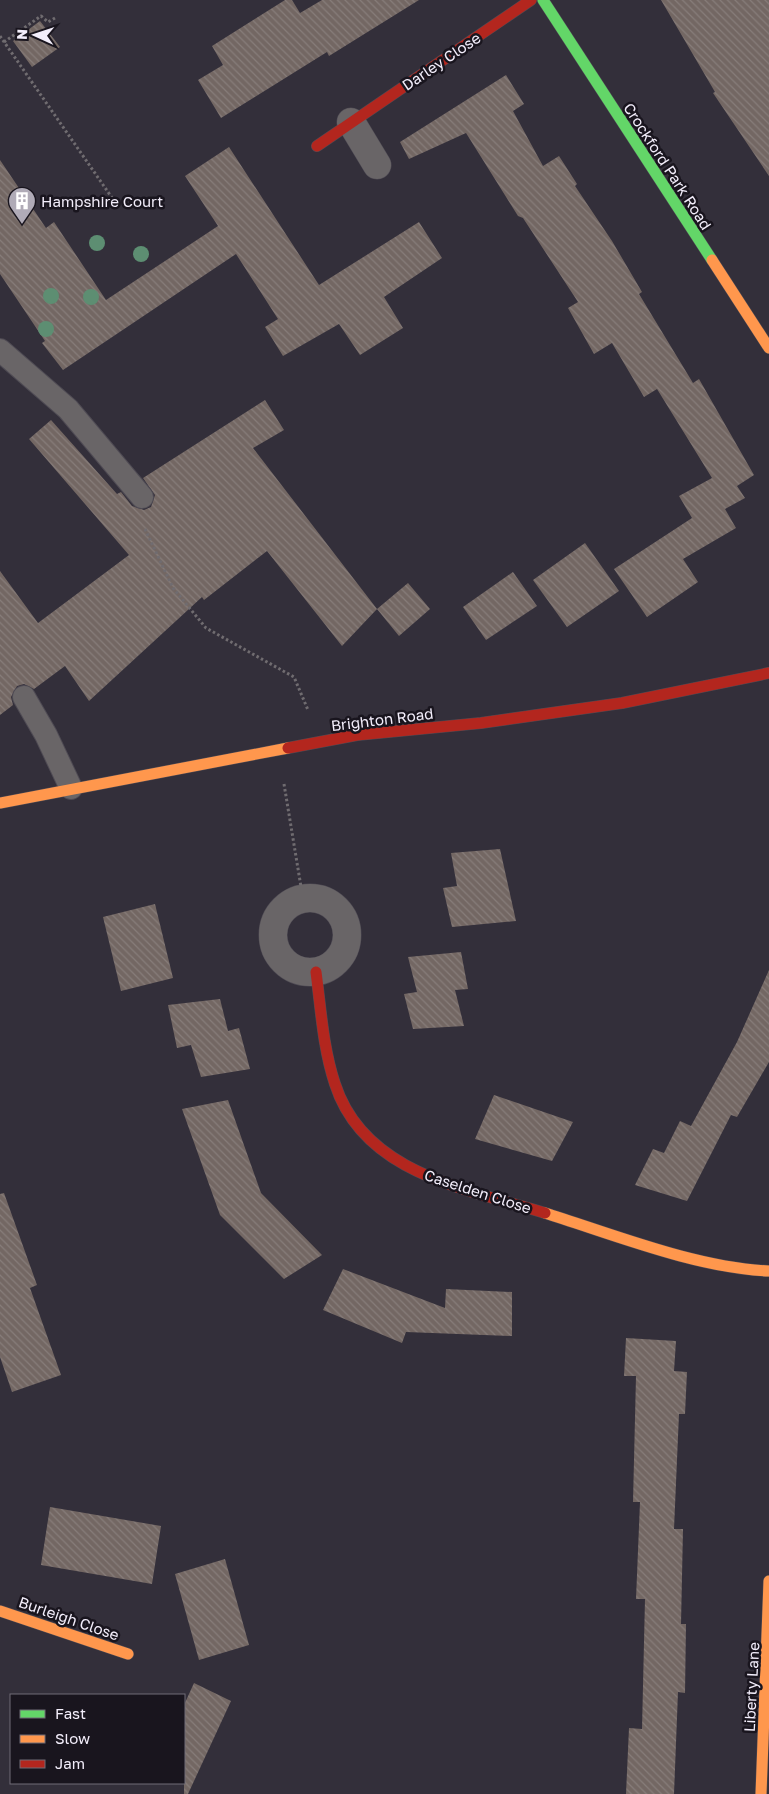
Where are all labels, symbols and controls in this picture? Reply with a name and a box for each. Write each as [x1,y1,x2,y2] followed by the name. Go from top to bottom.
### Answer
[10,10,60,60] north arrow
[398,28,484,94] street label: Darley Close
[13,29,30,40] text: N
[620,99,716,233] street label: Crockford Park Road
[7,186,37,225] building icon: Hampshire Court
[41,192,163,210] place label: Hampshire Court
[330,704,434,734] street label: Brighton Road
[422,1165,534,1217] street label: Caselden Close
[16,1592,122,1644] street label: Burleigh Close
[740,1641,762,1733] street label: Liberty Lane
[10,1694,185,1784] legend
[55,1704,86,1722] text: Fast
[55,1729,90,1747] text: Slow
[55,1754,85,1772] text: Jam

